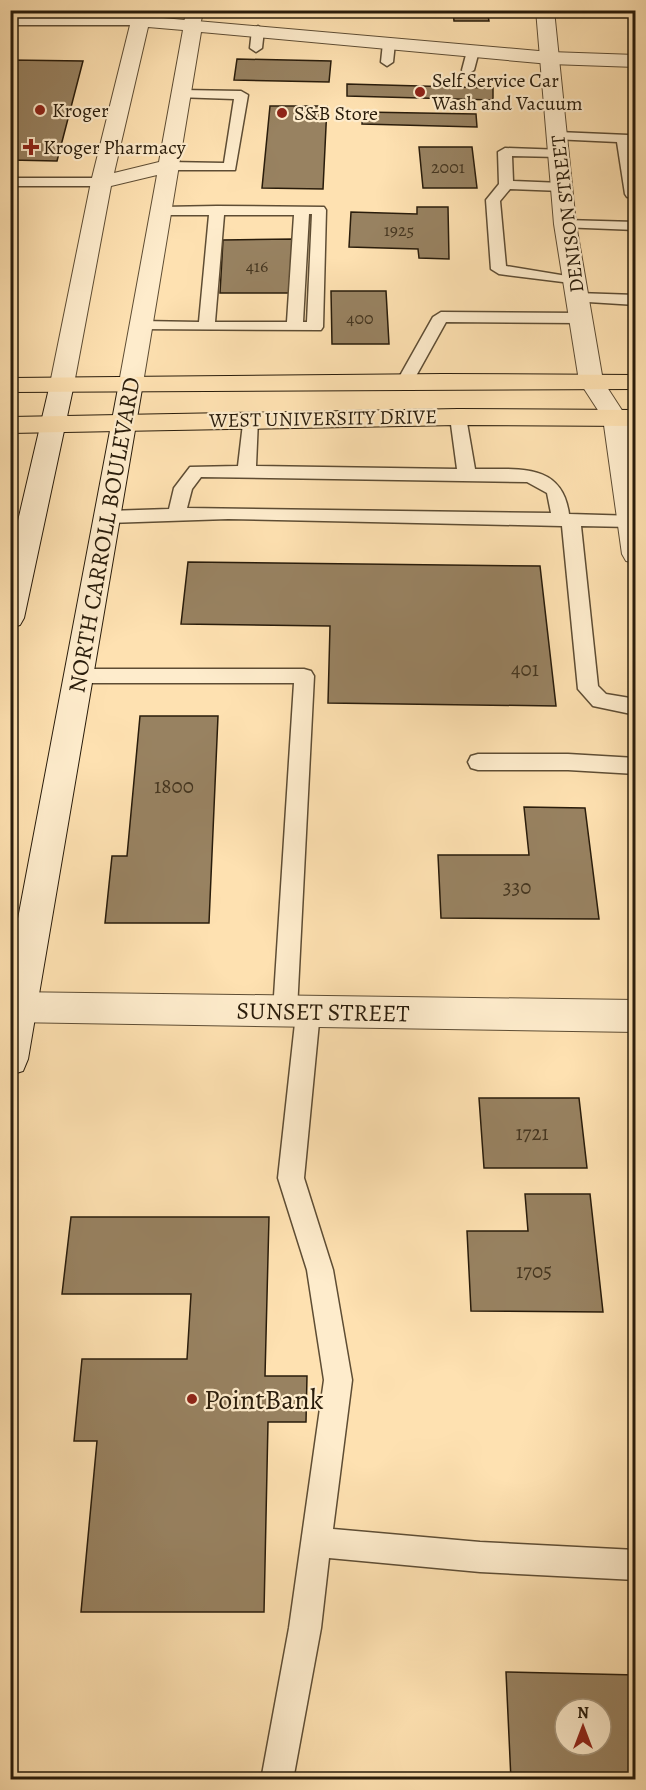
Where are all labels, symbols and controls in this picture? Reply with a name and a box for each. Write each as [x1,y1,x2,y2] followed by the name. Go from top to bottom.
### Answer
[431,67,583,117] place label: Self Service Car Wash and Vacuum
[413,85,427,99] marker: Self Service Car Wash and Vacuum
[52,97,109,124] place label: Kroger
[294,100,378,127] place label: S&B Store
[33,103,47,117] marker: Kroger
[275,106,289,120] marker: S&B Store
[43,134,187,161] place label: Kroger Pharmacy
[544,134,591,294] street label: DENISON STREET
[24,140,38,154] marker: Kroger Pharmacy
[431,155,465,179] house number: 2001
[384,218,414,242] house number: 1925
[246,254,268,278] house number: 416
[346,306,374,330] house number: 400
[60,375,148,695] street label: NORTH CARROLL BOULEVARD
[208,403,437,434] street label: WEST UNIVERSITY DRIVE
[511,655,539,683] house number: 401
[154,772,194,800] house number: 1800
[503,873,531,901] house number: 330
[236,994,410,1030] street label: SUNSET STREET
[515,1119,549,1147] house number: 1721
[516,1257,552,1285] house number: 1705
[204,1381,324,1419] place label: PointBank
[185,1392,199,1406] marker: PointBank
[553,1697,613,1757] north arrow
[577,1702,589,1724] text: N

